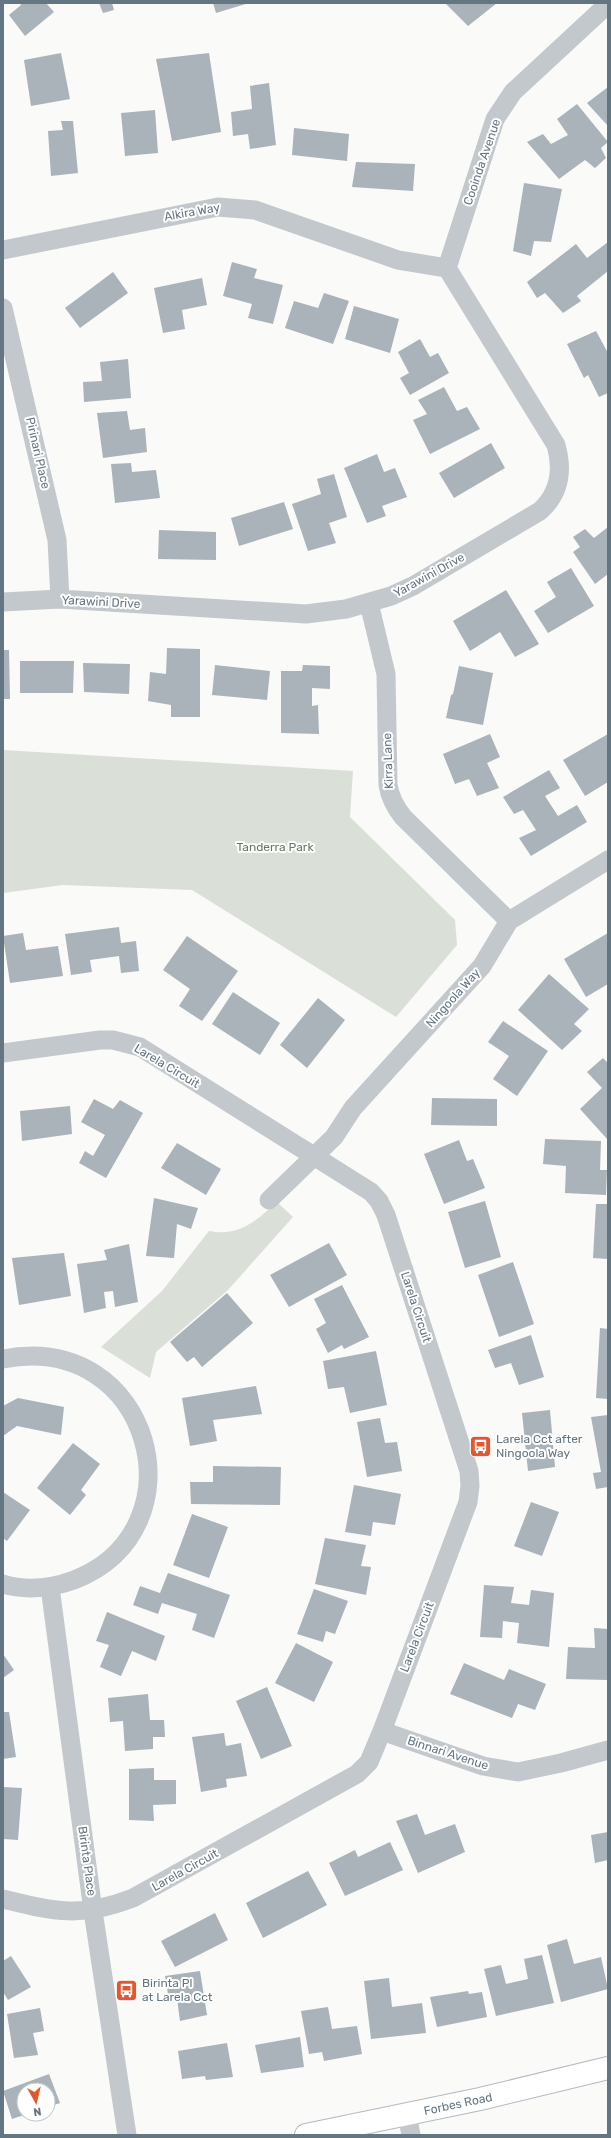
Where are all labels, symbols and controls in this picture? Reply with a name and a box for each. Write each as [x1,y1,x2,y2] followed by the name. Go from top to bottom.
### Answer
[461,117,503,207] street label: Cooinda Avenue
[163,200,221,224] street label: Alkira Way
[23,416,53,490] street label: Pirinari Place
[391,550,467,600] street label: Yarawini Drive
[61,593,141,611] street label: Yarawini Drive
[380,732,396,789] street label: Kirra Lane
[236,840,314,854] park label: Tanderra Park
[423,965,483,1030] street label: Ningoola Way
[132,1041,202,1091] street label: Larela Circuit
[398,1270,434,1345] street label: Larela Circuit
[496,1432,583,1460] place label: Larela Cct after Ningoola Way
[468,1433,494,1459] bus stop icon: Larela Cct after Ningoola Way
[397,1600,437,1674] street label: Larela Circuit
[406,1733,490,1773] street label: Binnari Avenue
[75,1825,99,1897] street label: Birinta Place
[149,1846,221,1894] street label: Larela Circuit
[142,1976,213,2004] place label: Birinta Pl at Larela Cct
[114,1977,140,2003] bus stop icon: Birinta Pl at Larela Cct
[16,2082,56,2122] north arrow
[422,2090,494,2118] street label: Forbes Road
[32,2104,42,2118] text: N

